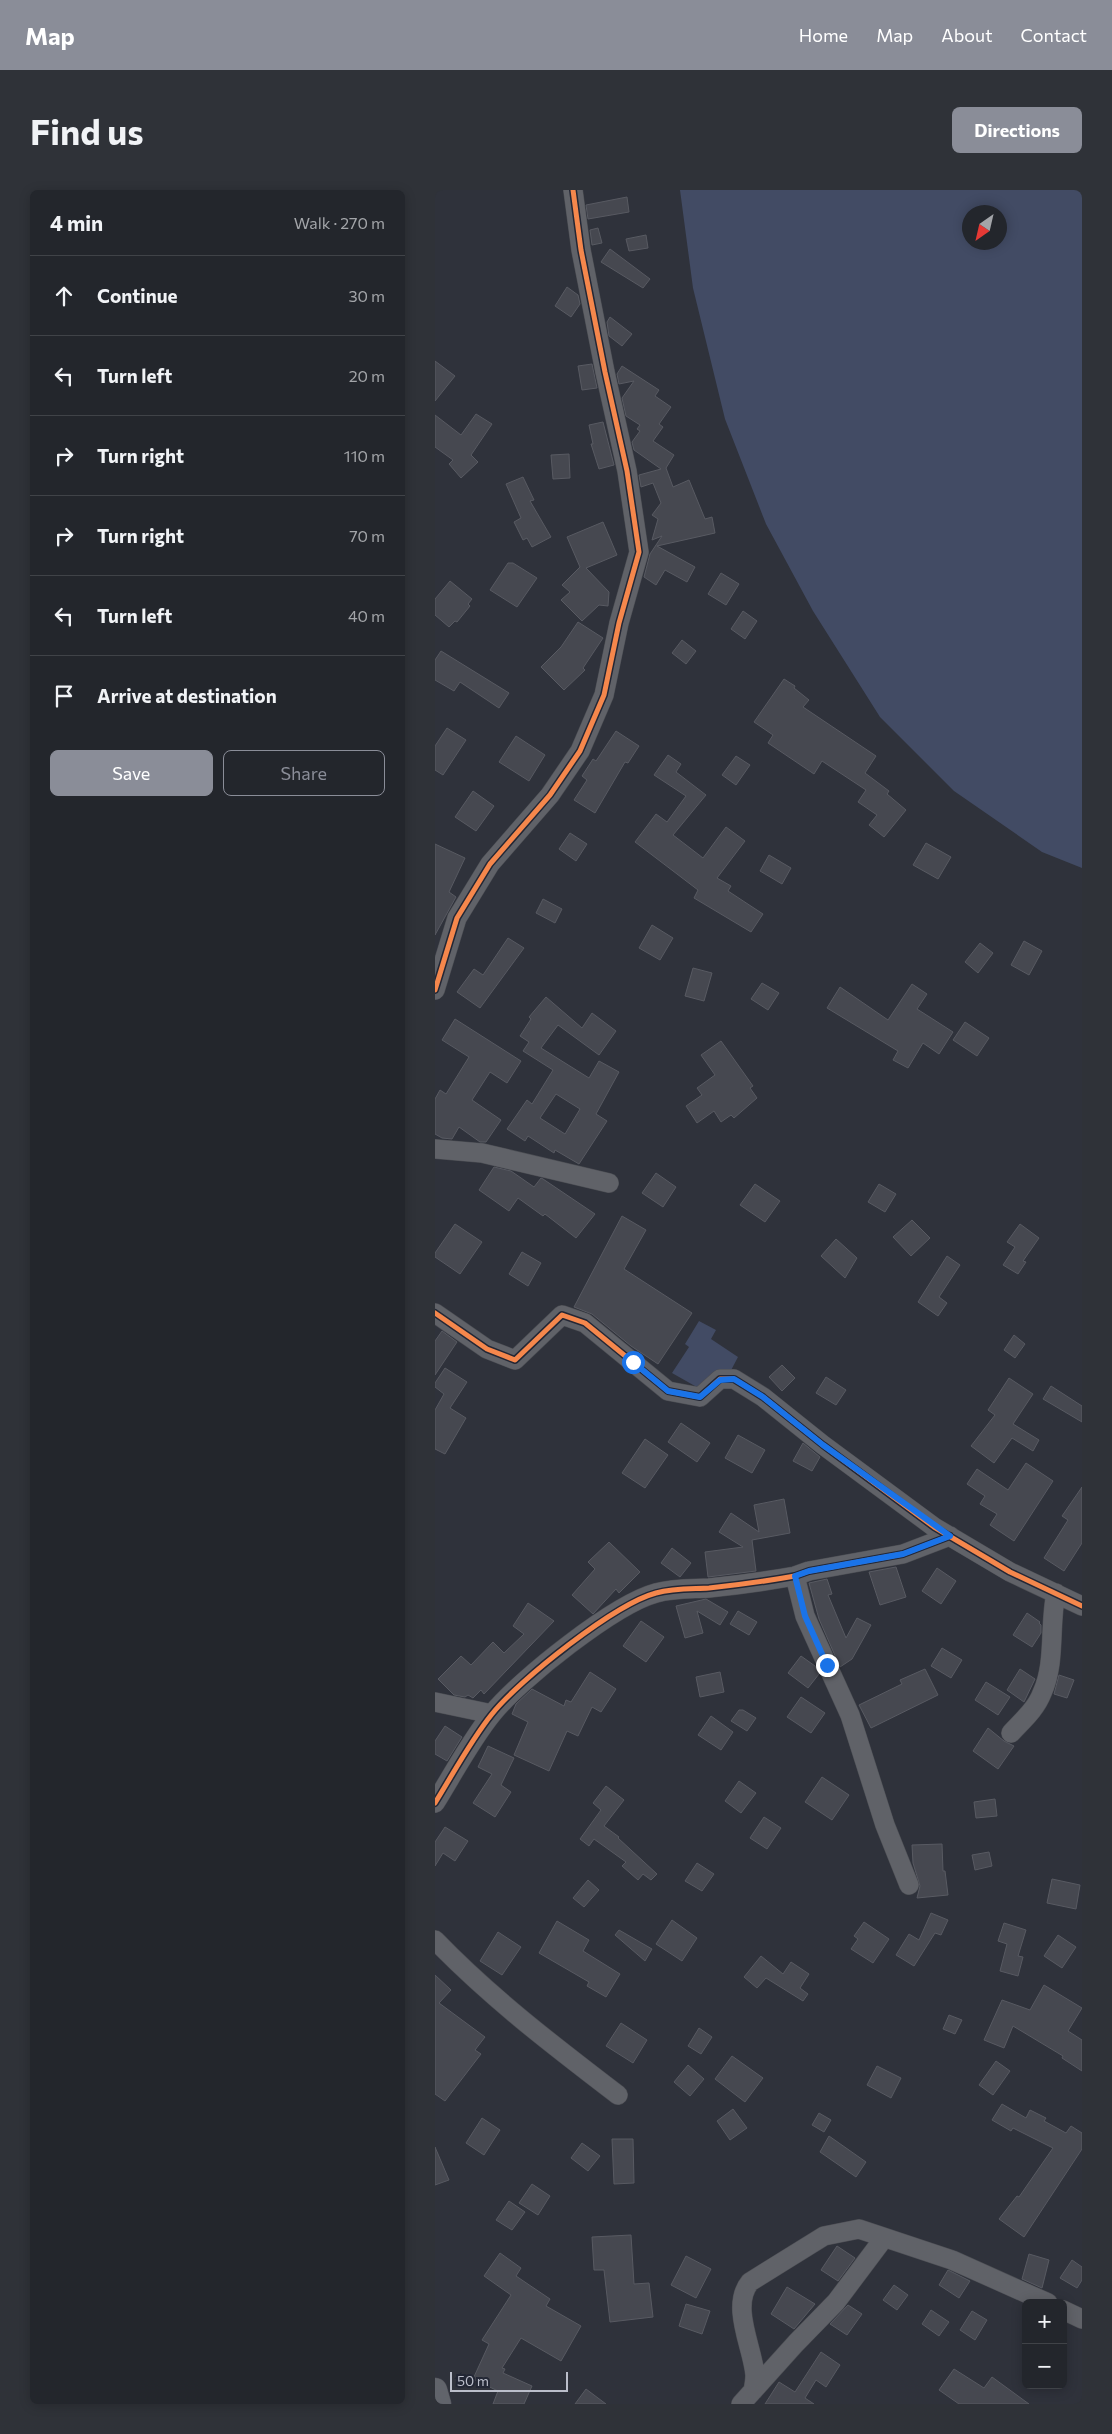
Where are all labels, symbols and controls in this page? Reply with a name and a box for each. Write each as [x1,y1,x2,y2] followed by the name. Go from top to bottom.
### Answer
[25,21,75,50] text: Map
[799,24,848,46] text: Home
[876,24,913,46] text: Map
[941,24,993,46] text: About
[1021,24,1087,46] text: Contact
[952,107,1082,153] button: Directions
[30,109,144,152] text: Find us
[962,205,1007,250] north arrow
[50,210,103,235] text: 4 min
[294,213,385,232] text: Walk · 270 m
[50,282,78,310] icon: ahead
[97,284,177,307] text: Continue
[348,286,385,305] text: 30 m
[50,362,78,390] icon: left
[97,364,172,387] text: Turn left
[349,366,385,385] text: 20 m
[50,442,78,470] icon: right
[97,444,184,467] text: Turn right
[344,446,385,465] text: 110 m
[50,522,78,550] icon: right
[97,524,184,547] text: Turn right
[349,526,385,545] text: 70 m
[50,602,78,630] icon: left
[97,604,172,627] text: Turn left
[348,606,385,625] text: 40 m
[50,682,78,710] icon: arrive
[97,684,277,707] text: Arrive at destination
[50,750,213,796] button: Save
[223,750,385,796] button: Share
[622,1351,645,1374] route start
[816,1654,839,1677] route end
[1022,2299,1067,2389] map controls
[1022,2299,1067,2344] button: +
[1022,2344,1067,2389] button: −
[450,2369,567,2392] scale bar
[457,2372,489,2389] text: 50 m

